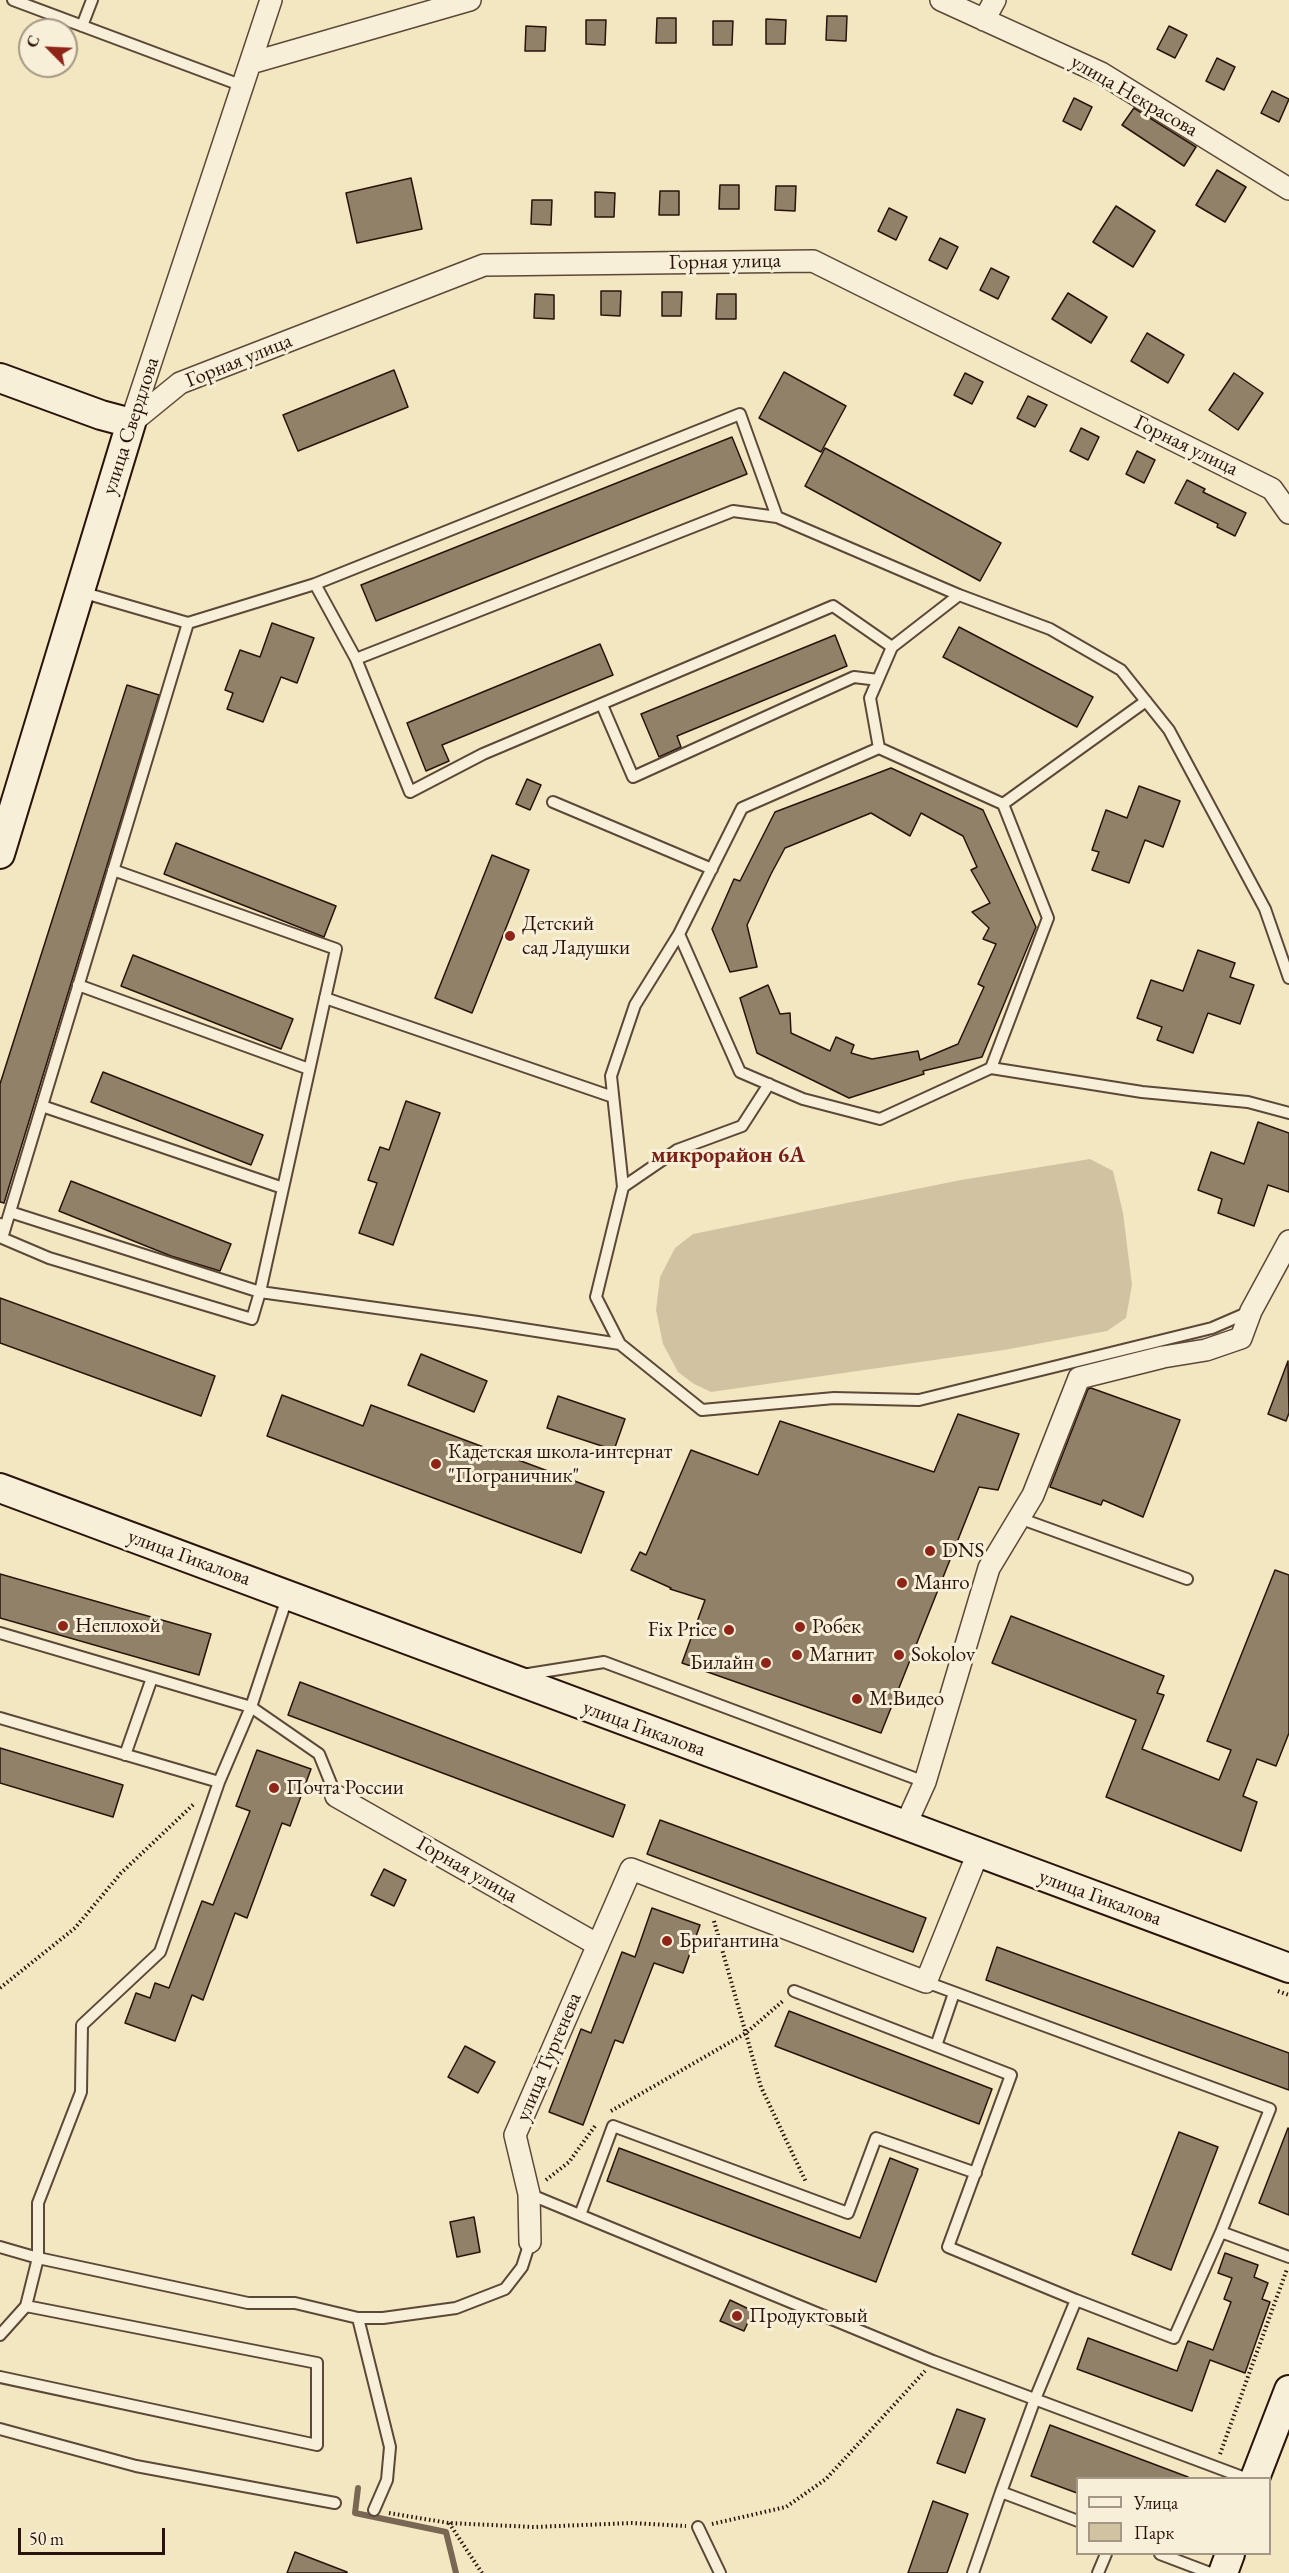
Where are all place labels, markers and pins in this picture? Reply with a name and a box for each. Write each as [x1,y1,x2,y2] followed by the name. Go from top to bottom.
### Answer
[522,911,630,961] place label: Детский сад Ладушки
[503,929,517,943] marker: Детский сад Ладушки
[448,1439,672,1489] place label: Кадетская школа-интернат "Пограничник"
[429,1457,443,1471] marker: Кадетская школа-интернат "Пограничник"
[942,1538,984,1564] place label: DNS
[923,1544,937,1558] marker: DNS
[914,1570,970,1596] place label: Манго
[895,1576,909,1590] marker: Манго
[75,1613,161,1639] place label: Неплохой
[812,1614,861,1640] place label: Робек
[648,1617,717,1643] place label: Fix Price
[56,1619,70,1633] marker: Неплохой
[793,1620,807,1634] marker: Робек
[722,1623,736,1637] marker: Fix Price
[809,1642,874,1668] place label: Магнит
[911,1642,975,1668] place label: Sokolov
[790,1648,804,1662] marker: Магнит
[892,1648,906,1662] marker: Sokolov
[690,1650,754,1676] place label: Билайн
[759,1656,773,1670] marker: Билайн
[869,1686,944,1712] place label: М.Видео
[850,1692,864,1706] marker: М.Видео
[286,1775,404,1801] place label: Почта России
[267,1781,281,1795] marker: Почта России
[679,1928,779,1954] place label: Бригантина
[660,1934,674,1948] marker: Бригантина
[749,2303,868,2329] place label: Продуктовый
[730,2309,744,2323] marker: Продуктовый

